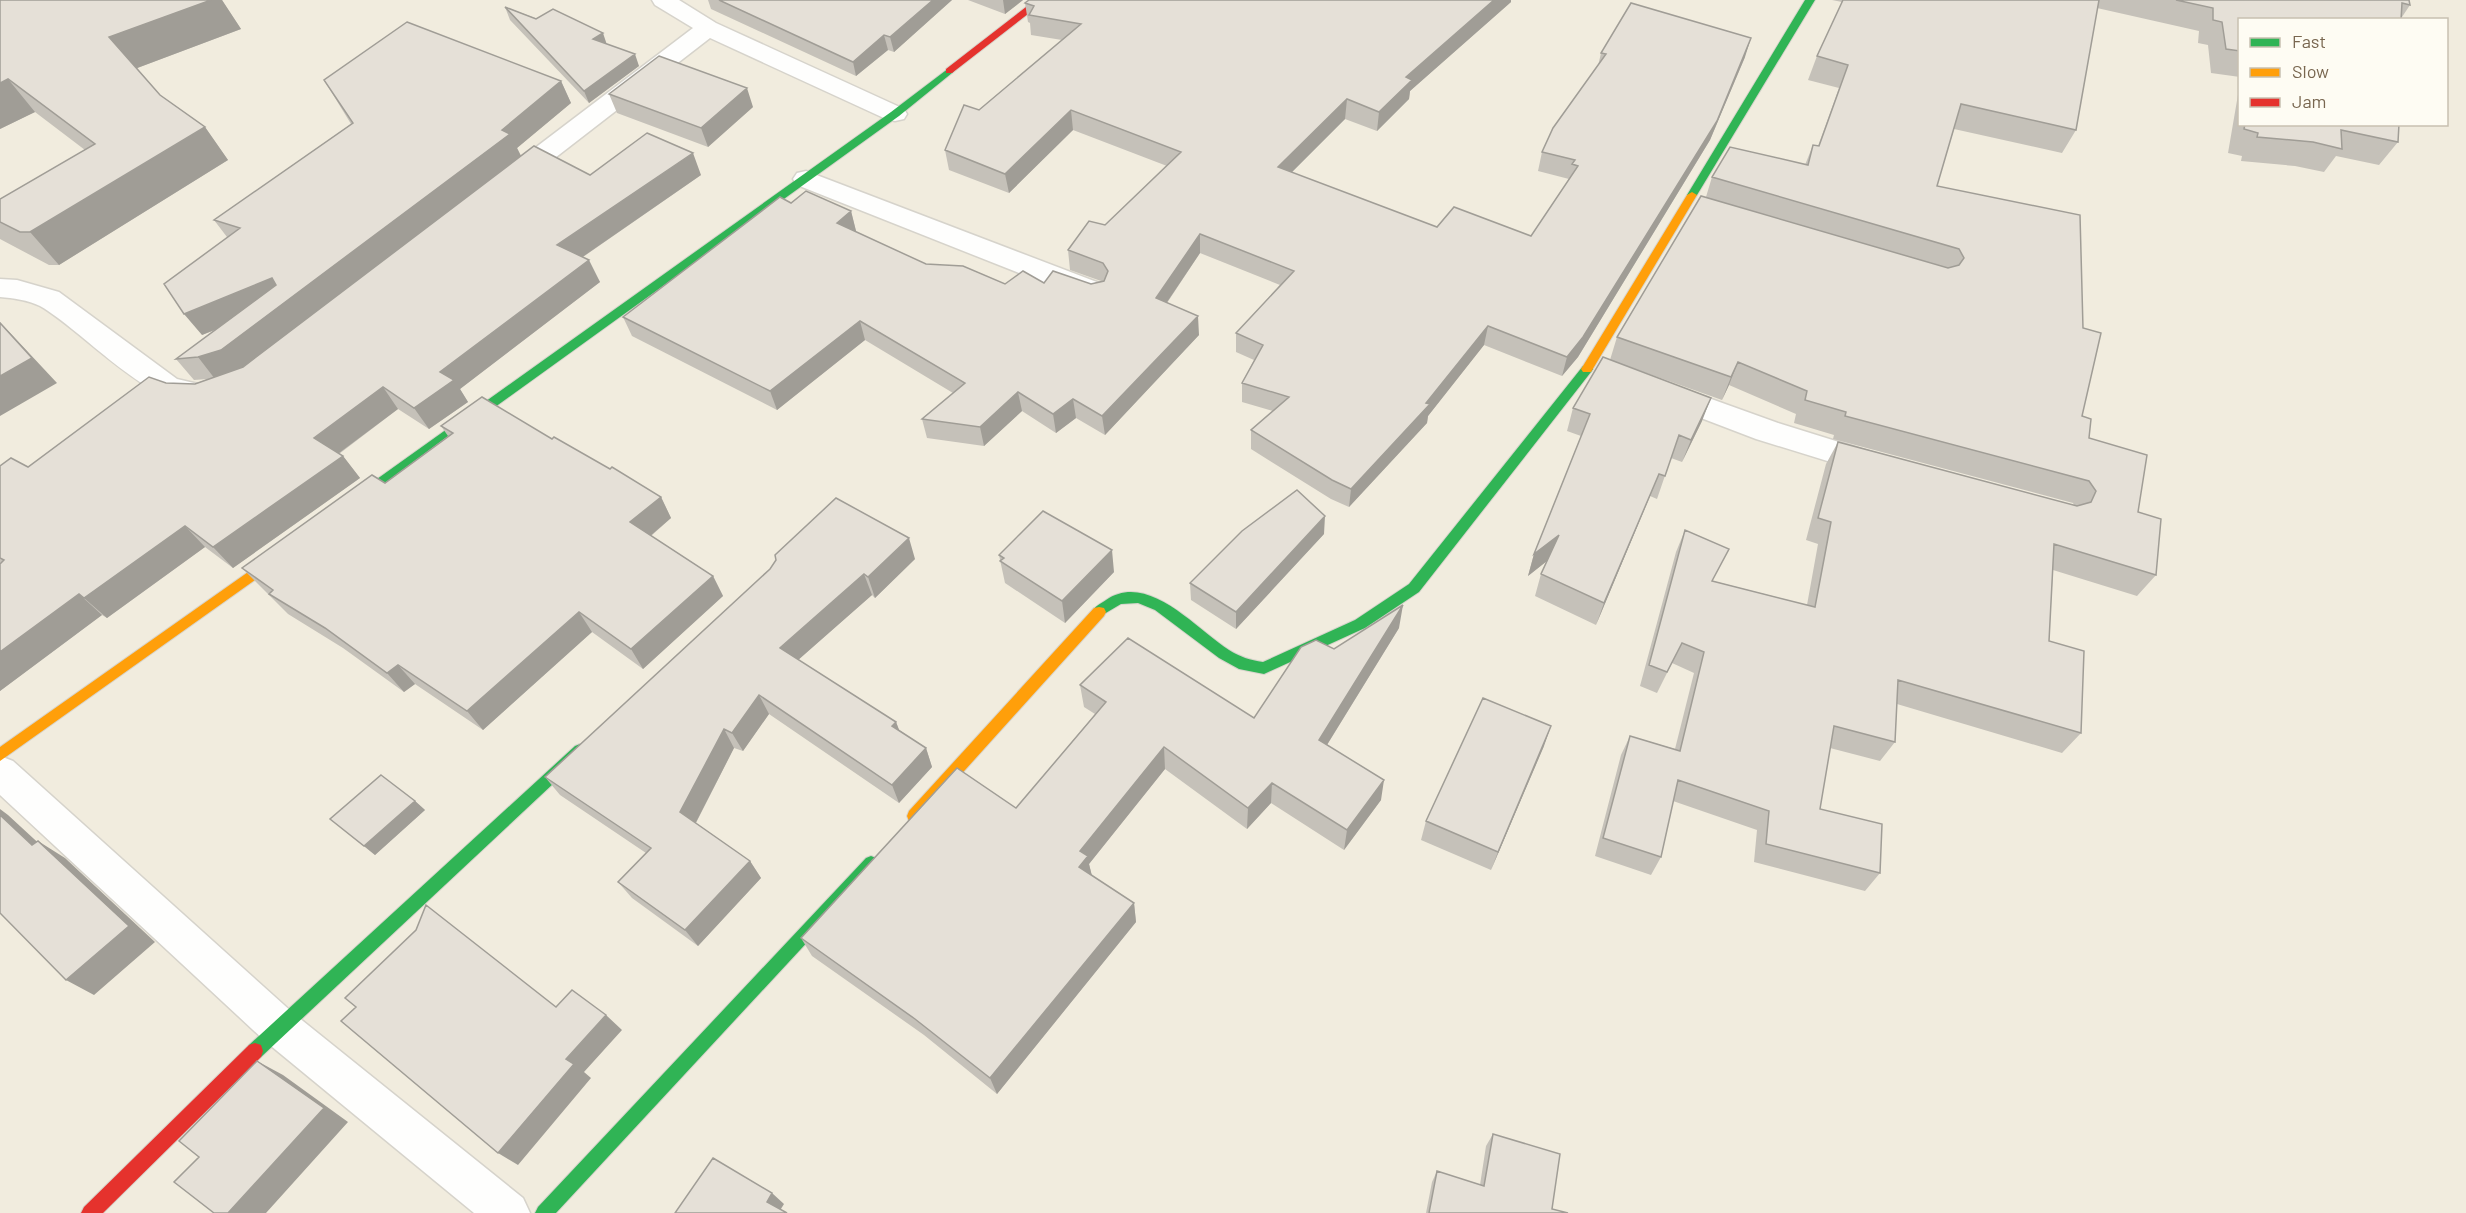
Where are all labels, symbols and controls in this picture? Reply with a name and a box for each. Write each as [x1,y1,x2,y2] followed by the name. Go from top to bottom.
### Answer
[2238,18,2448,126] legend
[2292,30,2326,52] text: Fast
[2292,60,2329,82] text: Slow
[2292,90,2326,112] text: Jam

